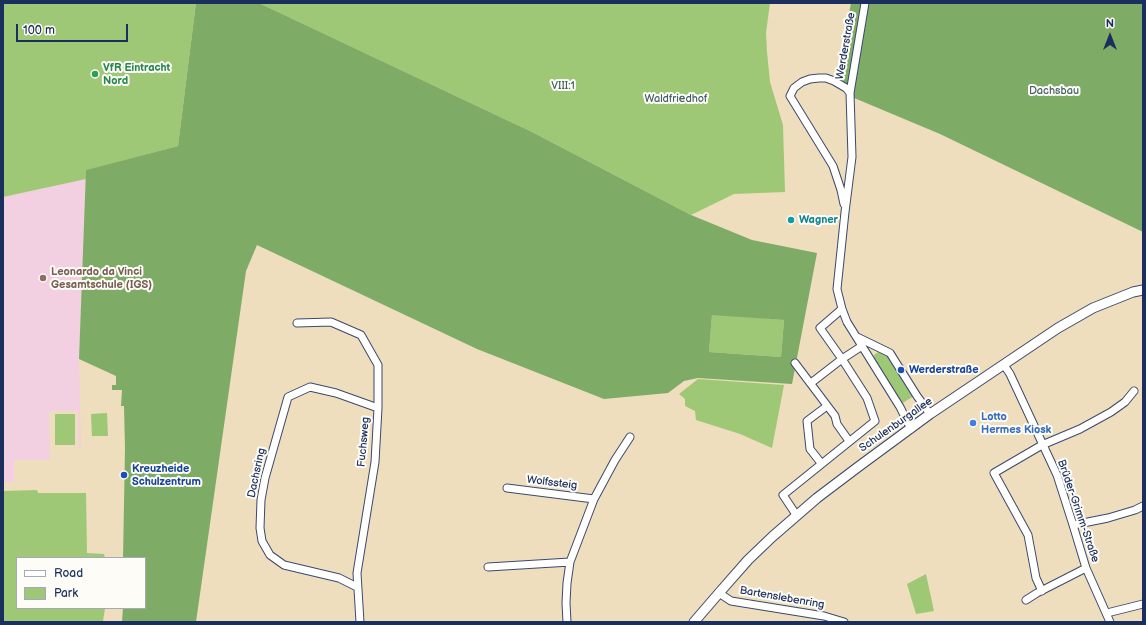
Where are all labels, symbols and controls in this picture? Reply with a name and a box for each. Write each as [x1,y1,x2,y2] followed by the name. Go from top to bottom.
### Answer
[834,11,858,81] street label: Werderstraße
[18,16,130,42] scale bar
[1090,16,1130,56] north arrow
[1106,17,1114,30] text: N
[23,23,55,38] text: 100 m
[103,61,170,87] place label: VfR Eintracht Nord
[90,69,100,79] marker: VfR Eintracht Nord
[551,79,575,93] park label: VIII:1
[1029,84,1079,98] park label: Dachsbau
[645,92,707,106] park label: Waldfriedhof
[799,213,838,227] place label: Wagner
[786,215,796,225] marker: Wagner
[51,265,152,291] place label: Leonardo da Vinci Gesamtschule (IGS)
[38,273,48,283] marker: Leonardo da Vinci Gesamtschule (IGS)
[909,363,979,377] place label: Werderstraße
[896,365,906,375] marker: Werderstraße
[857,395,935,455] street label: Schulenburgallee
[981,410,1051,436] place label: Lotto Hermes Kiosk
[355,416,373,468] street label: Fuchsweg
[968,418,978,428] marker: Lotto Hermes Kiosk
[245,447,269,499] street label: Dachsring
[1054,458,1102,564] street label: Brüder-Grimm-Straße
[132,462,201,488] place label: Kreuzheide Schulzentrum
[119,470,129,480] marker: Kreuzheide Schulzentrum
[526,473,578,493] street label: Wolfssteig
[16,557,146,609] legend
[54,566,83,581] text: Road
[739,584,825,612] street label: Bartenslebenring
[54,586,78,601] text: Park

